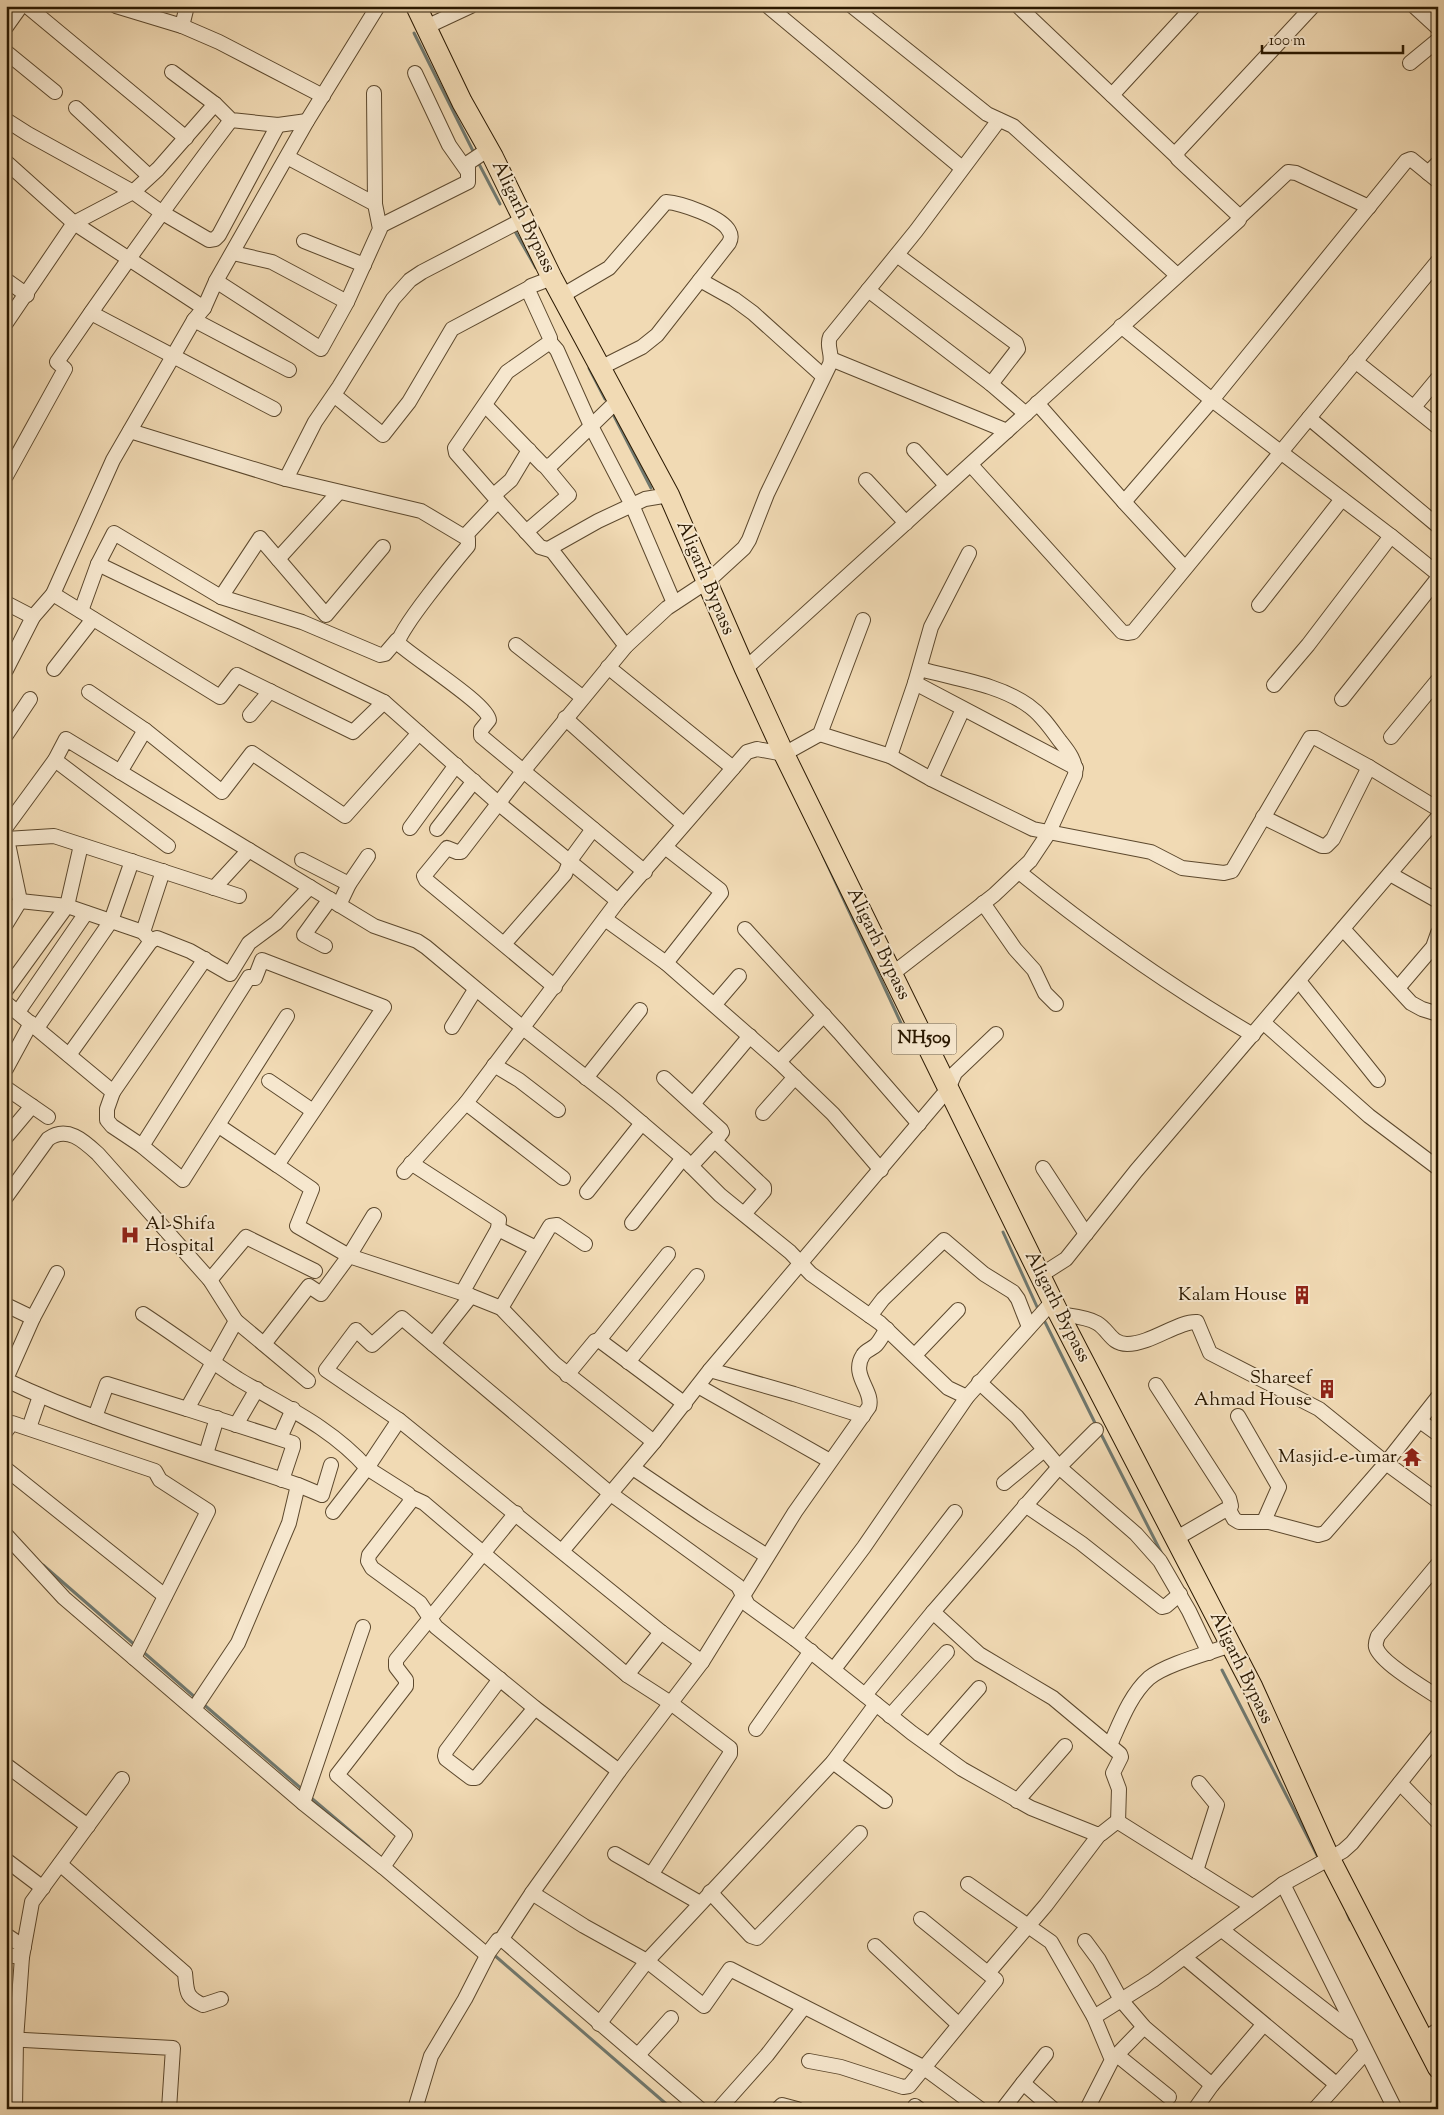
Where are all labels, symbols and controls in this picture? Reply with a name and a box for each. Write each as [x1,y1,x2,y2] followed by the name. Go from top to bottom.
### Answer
[1262,22,1403,54] scale bar
[1269,31,1306,52] text: 100 m
[484,156,562,278] street label: Aligarh Bypass
[669,517,741,639] street label: Aligarh Bypass
[839,883,917,1005] street label: Aligarh Bypass
[892,1024,956,1054] road number: NH509
[145,1211,215,1260] place label: Al-Shifa Hospital
[119,1224,141,1246] hospital icon: Al-Shifa Hospital
[1017,1247,1097,1367] street label: Aligarh Bypass
[1178,1282,1287,1309] place label: Kalam House
[1291,1284,1313,1306] building icon: Kalam House
[1194,1365,1313,1414] place label: Shareef Ahmad House
[1316,1378,1338,1400] building icon: Shareef Ahmad House
[1278,1444,1397,1471] place label: Masjid-e-umar
[1401,1446,1423,1468] temple icon: Masjid-e-umar
[1202,1607,1280,1729] street label: Aligarh Bypass

